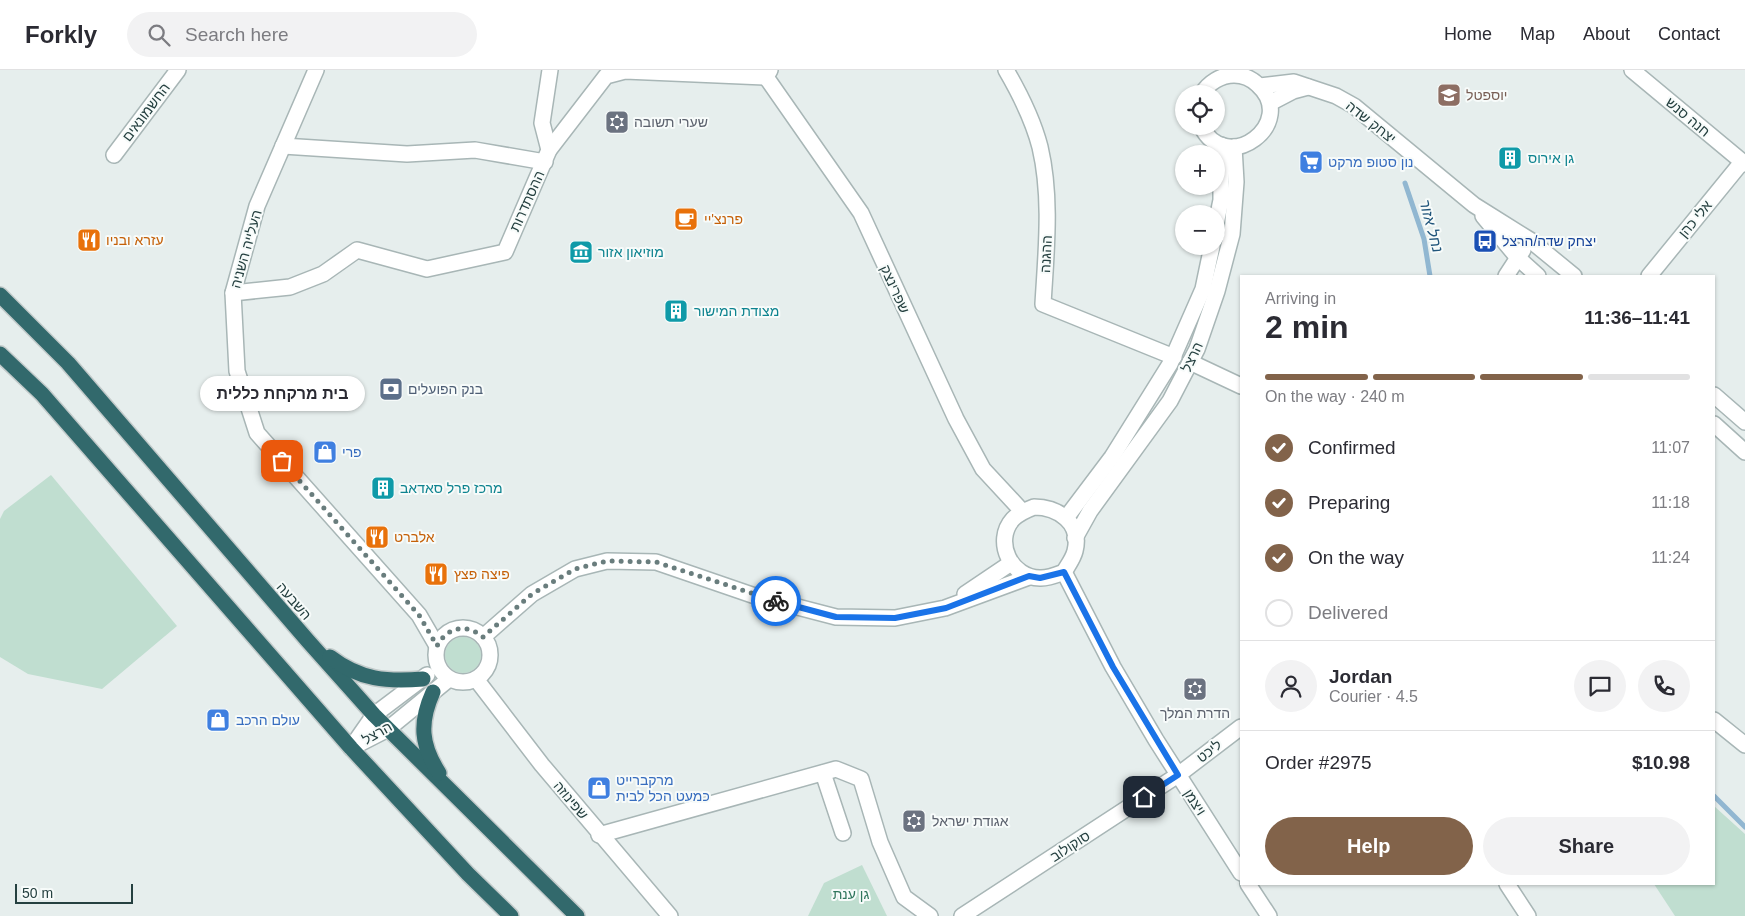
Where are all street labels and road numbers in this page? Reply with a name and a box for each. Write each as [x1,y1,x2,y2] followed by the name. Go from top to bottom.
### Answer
[119,80,173,144] street label: החשמונאים
[1663,94,1713,140] street label: חנה סנש
[1343,98,1399,146] street label: יצחק שדה
[506,168,548,234] street label: ההסתדרות
[1675,197,1715,241] street label: אלי כהן
[227,208,265,290] street label: העלייה השניה
[1037,235,1055,273] street label: ההגנה
[877,262,913,316] street label: שפרינצק
[1178,339,1206,375] street label: הרצל
[273,579,315,623] street label: השבעה
[359,718,395,748] street label: הרצל
[1193,736,1225,766] street label: ליכט
[551,778,591,822] street label: שפינוזה
[1181,786,1209,818] street label: ויצמן
[1047,827,1093,865] street label: סוקולוב

